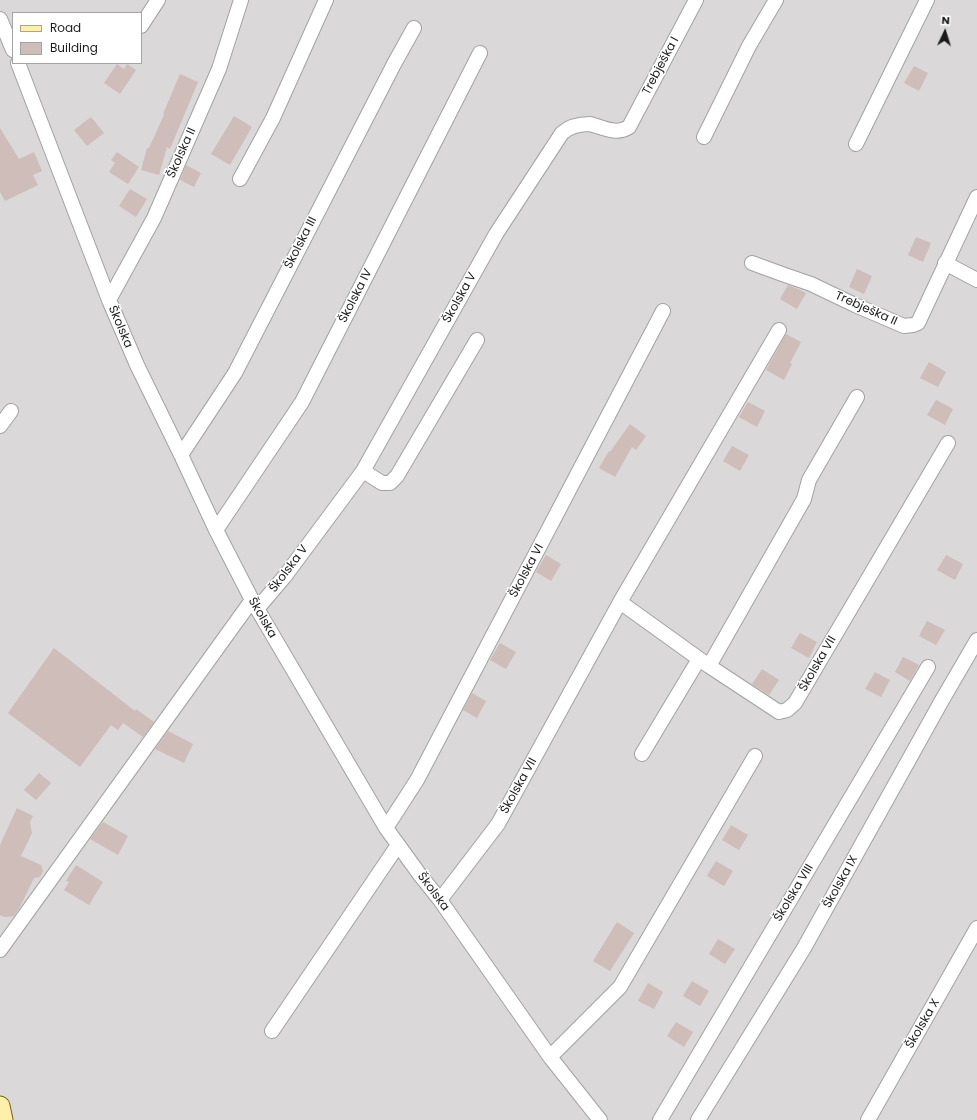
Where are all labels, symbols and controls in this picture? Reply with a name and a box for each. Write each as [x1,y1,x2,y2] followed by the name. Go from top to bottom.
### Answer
[12,12,142,64] legend
[925,12,965,52] north arrow
[941,12,951,28] text: N
[50,19,81,36] text: Road
[640,35,682,97] street label: Trebješka I
[50,39,98,56] text: Building
[165,126,199,180] street label: Školska II
[282,215,320,271] street label: Školska III
[336,267,376,325] street label: Školska IV
[440,270,480,326] street label: Školska V
[833,289,899,329] street label: Trebješka II
[105,304,135,350] street label: Školska
[266,542,312,596] street label: Školska V
[507,542,547,600] street label: Školska VI
[245,595,279,641] street label: Školska
[796,634,840,694] street label: Školska VII
[498,756,540,816] street label: Školska VII
[821,853,861,911] street label: Školska IX
[771,862,817,924] street label: Školska VIII
[414,870,452,914] street label: Školska
[903,997,943,1051] street label: Školska X

